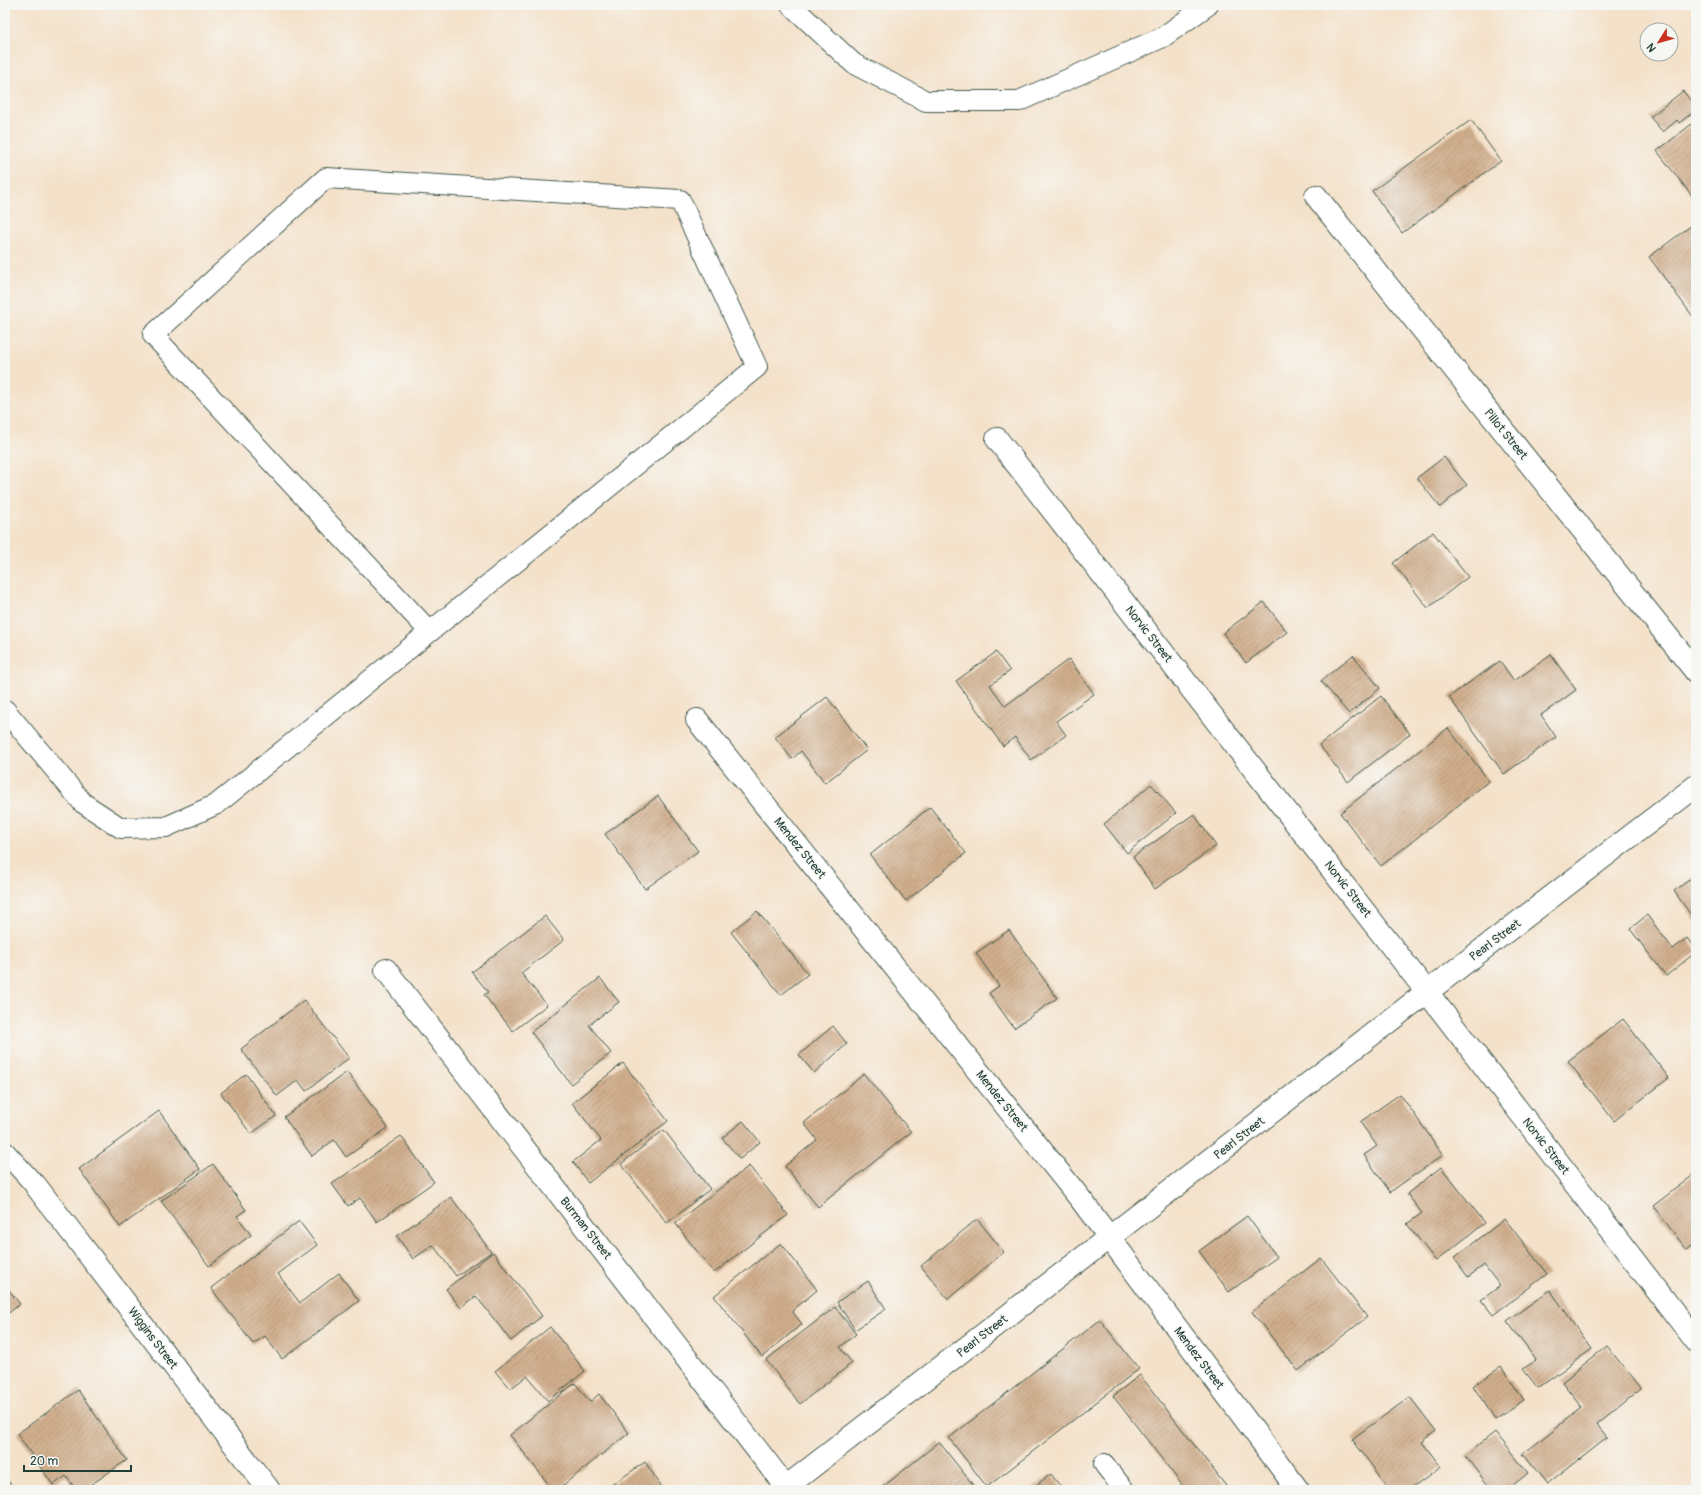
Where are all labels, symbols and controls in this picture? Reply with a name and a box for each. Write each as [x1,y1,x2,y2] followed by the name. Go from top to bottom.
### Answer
[1639,22,1679,62] north arrow
[1644,40,1659,55] text: N
[1481,406,1531,463] street label: Pillot Street
[1122,603,1175,666] street label: Norvic Street
[770,815,829,882] street label: Mendez Street
[1321,858,1374,921] street label: Norvic Street
[1467,916,1524,965] street label: Pearl Street
[972,1068,1031,1135] street label: Mendez Street
[1211,1114,1268,1163] street label: Pearl Street
[1519,1115,1572,1178] street label: Norvic Street
[557,1194,615,1263] street label: Burman Street
[124,1304,181,1372] street label: Wiggins Street
[954,1312,1011,1361] street label: Pearl Street
[1170,1324,1227,1393] street label: Mendez Street
[24,1447,131,1473] scale bar
[30,1454,59,1469] text: 20 m

